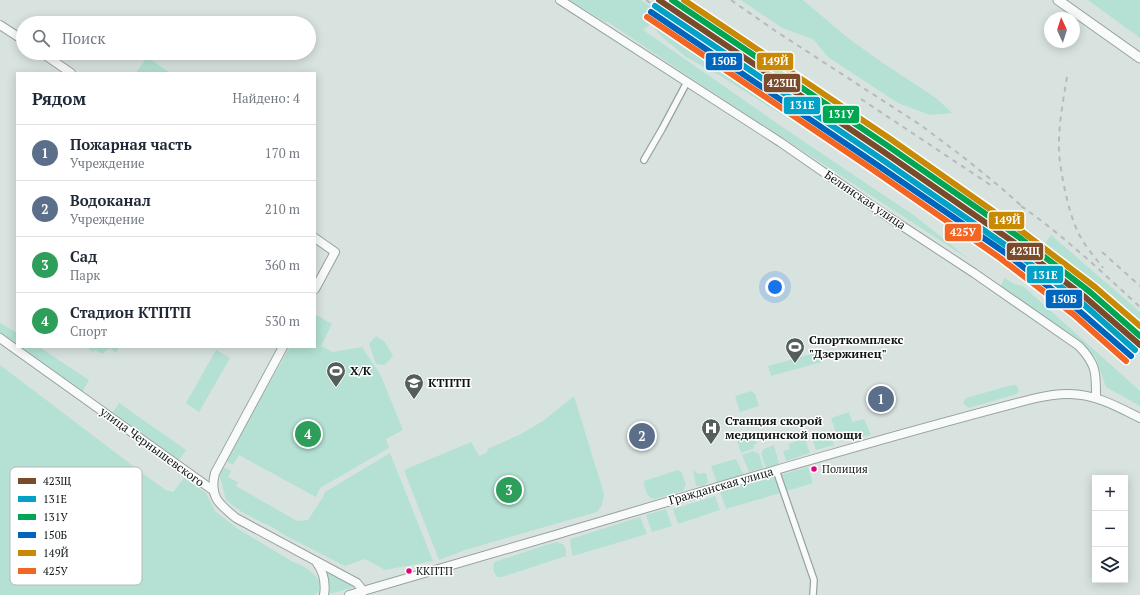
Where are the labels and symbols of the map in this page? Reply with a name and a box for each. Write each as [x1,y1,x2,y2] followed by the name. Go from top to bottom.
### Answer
[1044,12,1080,48] north arrow
[705,52,743,71] line badge: 150Б
[756,52,794,71] line badge: 149Й
[711,54,737,68] text: 150Б
[761,54,789,68] text: 149Й
[763,73,801,93] line badge: 423Щ
[767,76,798,90] text: 423Щ
[783,96,821,115] line badge: 131Е
[789,98,815,112] text: 131Е
[822,105,860,124] line badge: 131У
[828,107,855,121] text: 131У
[822,167,909,232] street label: Белинская улица
[988,211,1025,230] line badge: 149Й
[993,213,1021,227] text: 149Й
[944,223,982,242] line badge: 425У
[950,225,977,239] text: 425У
[1006,242,1044,261] line badge: 423Щ
[1010,244,1041,258] text: 423Щ
[1026,265,1064,284] line badge: 131Е
[1032,268,1058,282] text: 131Е
[765,277,785,297] your location
[1045,289,1083,309] line badge: 150Б
[1051,292,1077,306] text: 150Б
[809,332,904,361] place label: Спорткомплекс "Дзержинец"
[784,336,806,364] sports icon: Спорткомплекс "Дзержинец"
[325,360,347,388] sports icon: Х/К
[350,363,372,378] place label: Х/К
[403,372,425,400] school or university icon: КТПТП
[428,375,471,390] place label: КТПТП
[868,384,894,414] pin: 1
[96,403,208,490] street label: улица Чернышевского
[725,413,862,442] place label: Станция скорой медицинской помощи
[700,417,722,445] hospital icon: Станция скорой медицинской помощи
[295,419,321,449] pin: 4
[629,421,655,451] pin: 2
[822,462,868,476] place label: Полиция
[667,463,775,508] street label: Гражданская улица
[809,464,819,474] marker: Полиция
[10,467,142,585] legend
[43,474,72,488] text: 423Щ
[496,475,522,505] pin: 3
[43,492,67,506] text: 131Е
[43,510,69,524] text: 131У
[43,528,68,542] text: 150Б
[43,546,69,560] text: 149Й
[43,564,69,578] text: 425У
[416,564,453,578] place label: ККПТП
[404,566,414,576] marker: ККПТП

